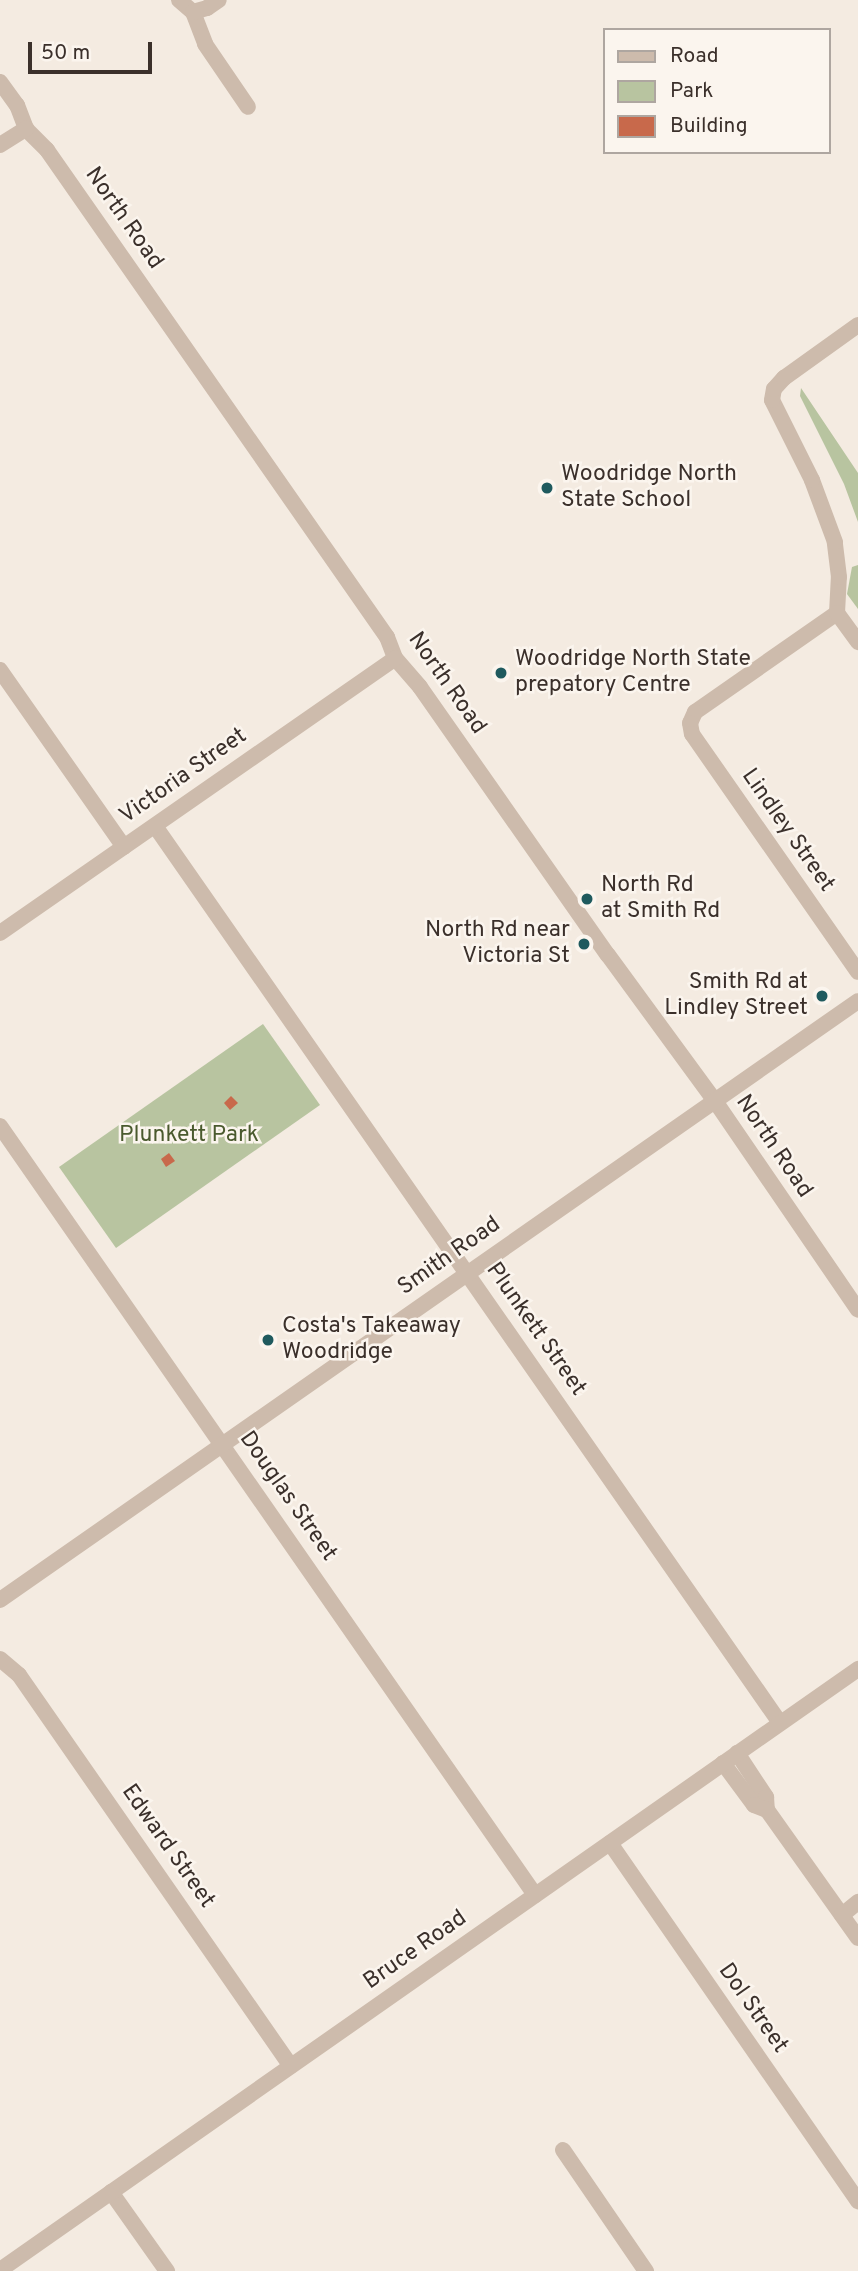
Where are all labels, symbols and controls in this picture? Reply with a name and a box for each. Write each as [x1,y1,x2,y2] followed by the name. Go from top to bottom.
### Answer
[32,28,156,72] scale bar
[602,28,830,154] legend
[41,40,90,67] text: 50 m
[670,43,719,70] text: Road
[670,78,713,105] text: Park
[670,113,748,140] text: Building
[78,163,168,275] street label: North Road
[561,461,737,515] place label: Woodridge North State School
[539,480,555,496] marker: Woodridge North State School
[401,628,491,740] street label: North Road
[515,646,751,700] place label: Woodridge North State prepatory Centre
[493,665,509,681] marker: Woodridge North State prepatory Centre
[115,723,253,831] street label: Victoria Street
[734,764,840,898] street label: Lindley Street
[601,872,720,926] place label: North Rd at Smith Rd
[579,891,595,907] marker: North Rd at Smith Rd
[425,917,570,971] place label: North Rd near Victoria St
[576,936,592,952] marker: North Rd near Victoria St
[664,969,808,1023] place label: Smith Rd at Lindley Street
[814,988,830,1004] marker: Smith Rd at Lindley Street
[729,1090,817,1204] street label: North Road
[119,1122,259,1150] park label: Plunkett Park
[393,1212,507,1302] street label: Smith Road
[479,1258,591,1402] street label: Plunkett Street
[282,1313,462,1367] place label: Costa's Takeaway Woodridge
[260,1332,276,1348] marker: Costa's Takeaway Woodridge
[232,1427,342,1567] street label: Douglas Street
[114,1780,220,1914] street label: Edward Street
[359,1905,473,1997] street label: Bruce Road
[711,1959,793,2059] street label: Dol Street

